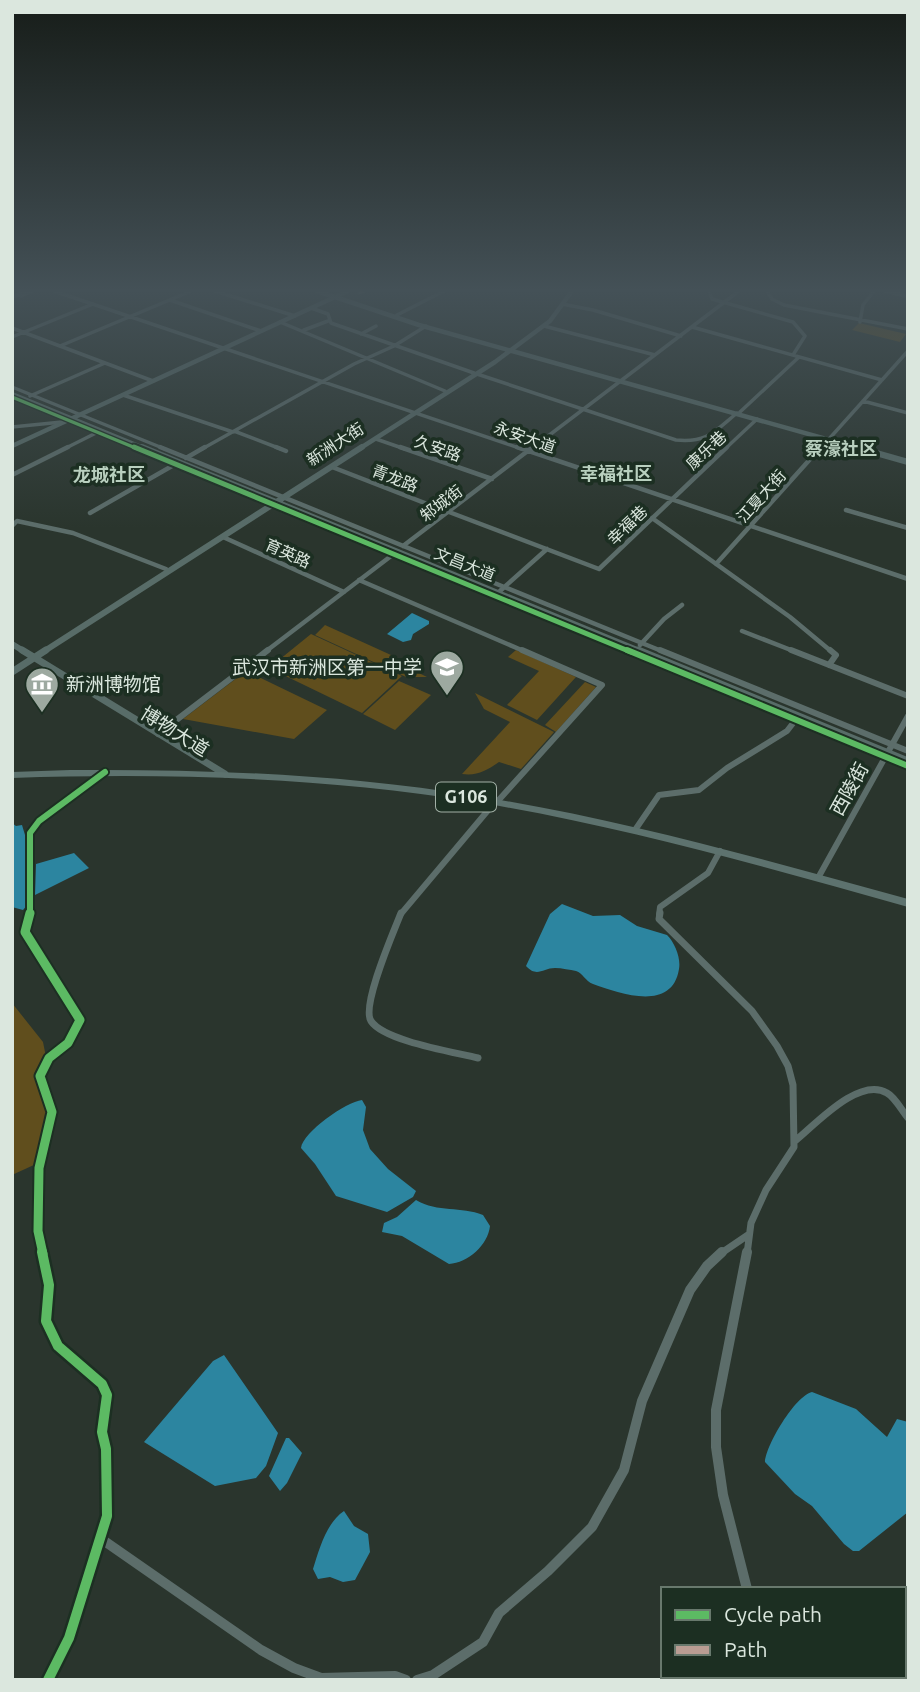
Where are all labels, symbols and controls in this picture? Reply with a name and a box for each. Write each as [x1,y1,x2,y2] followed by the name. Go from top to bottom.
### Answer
[492,418,558,456] street label: 永安大道
[303,419,367,469] street label: 新洲大街
[682,427,730,473] street label: 康乐巷
[412,432,464,464] street label: 久安路
[805,438,877,458] district label: 蔡濠社区
[369,461,421,495] street label: 青龙路
[580,463,652,483] district label: 幸福社区
[73,464,145,484] district label: 龙城社区
[733,466,789,526] street label: 江夏大街
[416,481,466,525] street label: 邾城街
[603,502,651,548] street label: 幸福巷
[262,535,314,571] street label: 育英路
[432,544,498,584] street label: 文昌大道
[428,648,466,697] school or university icon: 武汉市新洲区第一中学
[232,656,422,678] place label: 武汉市新洲区第一中学
[23,665,61,714] museum icon: 新洲博物馆
[66,673,161,695] place label: 新洲博物馆
[137,702,213,760] street label: 博物大道
[826,759,872,819] street label: 西陵街
[436,782,496,812] road number: G106
[661,1587,906,1678] legend
[724,1602,822,1626] text: Cycle path
[724,1637,767,1661] text: Path

